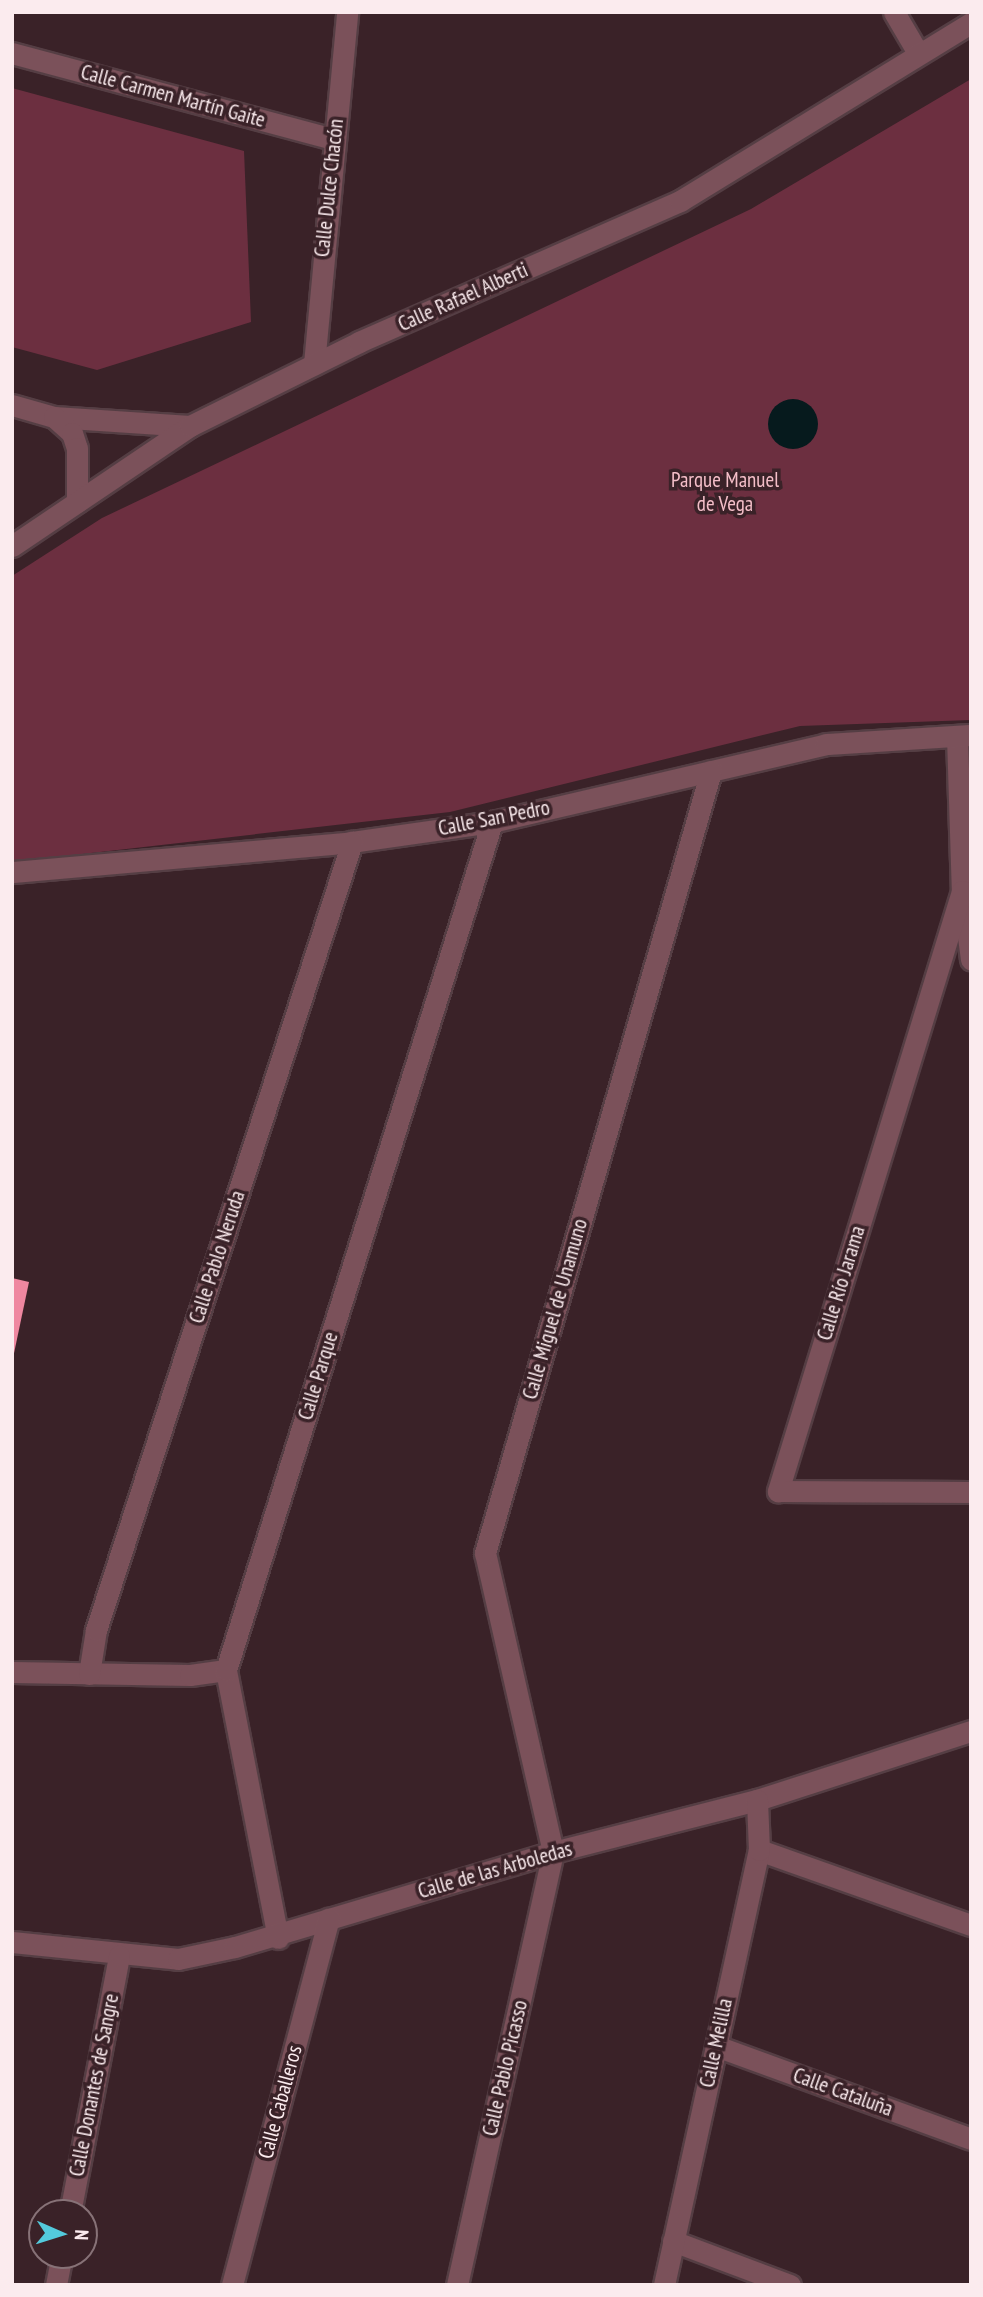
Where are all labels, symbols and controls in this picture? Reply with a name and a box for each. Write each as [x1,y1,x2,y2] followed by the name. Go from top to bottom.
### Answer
[78,59,268,133] street label: Calle Carmen Martín Gaite
[309,118,349,258] street label: Calle Dulce Chacón
[394,257,532,337] street label: Calle Rafael Alberti
[671,467,779,517] park label: Parque Manuel de Vega
[436,795,552,841] street label: Calle San Pedro
[184,1188,250,1326] street label: Calle Pablo Neruda
[517,1216,593,1402] street label: Calle Miguel de Unamuno
[812,1223,870,1343] street label: Calle Río Jarama
[293,1329,343,1423] street label: Calle Parque
[415,1836,575,1904] street label: Calle de las Arboledas
[64,1991,124,2179] street label: Calle Donantes de Sangre
[694,1996,738,2090] street label: Calle Melilla
[477,1998,533,2138] street label: Calle Pablo Picasso
[253,2043,307,2161] street label: Calle Caballeros
[790,2062,896,2122] street label: Calle Cataluña
[28,2199,98,2269] north arrow
[70,2229,94,2241] text: N

